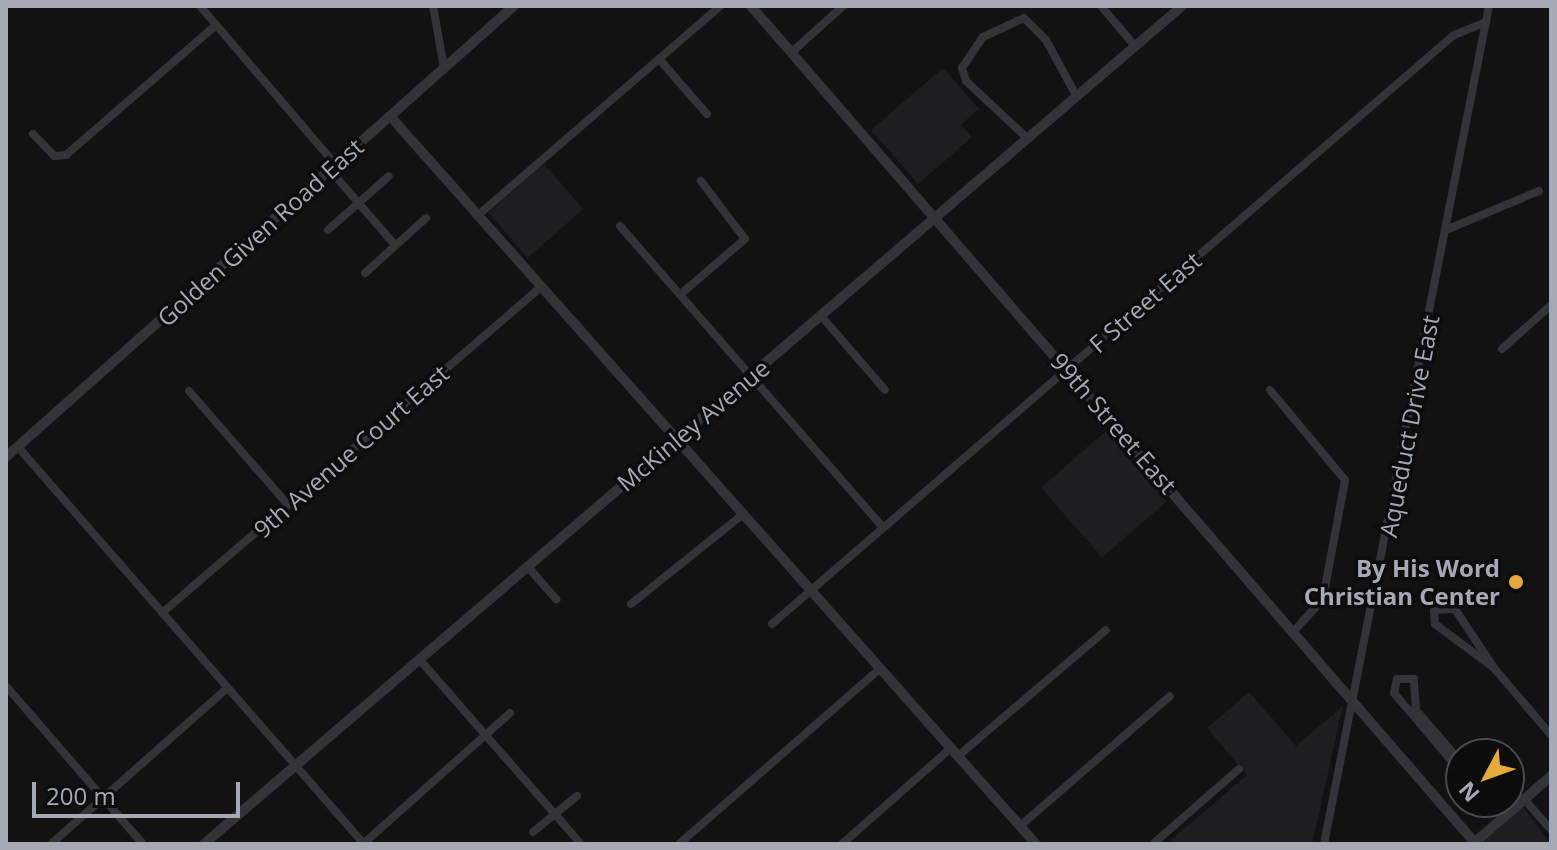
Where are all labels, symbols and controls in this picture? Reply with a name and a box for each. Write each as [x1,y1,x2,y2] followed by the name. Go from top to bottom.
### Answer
[151,132,369,332] street label: Golden Given Road East
[1083,246,1207,358] street label: F Street East
[1373,313,1445,539] street label: Aqueduct Drive East
[1045,347,1183,499] street label: 99th Street East
[611,353,775,497] street label: McKinley Avenue
[248,359,454,543] street label: 9th Avenue Court East
[1304,554,1500,610] place label: By His Word Christian Center
[1507,573,1525,591] marker: By His Word Christian Center
[1445,738,1525,818] north arrow
[36,766,244,816] scale bar
[1451,776,1486,809] text: N
[46,779,116,812] text: 200 m

